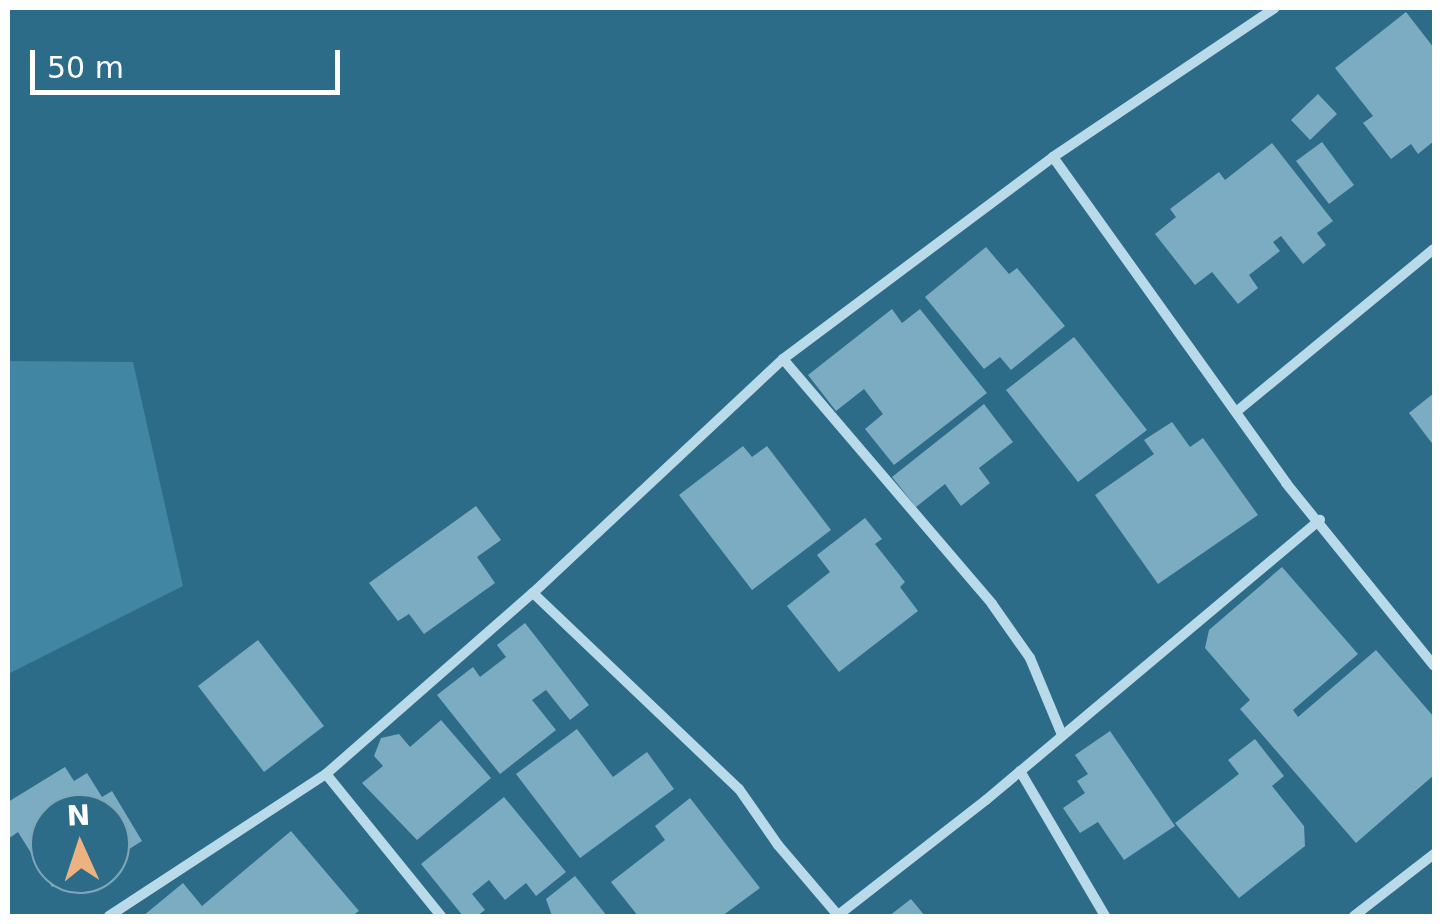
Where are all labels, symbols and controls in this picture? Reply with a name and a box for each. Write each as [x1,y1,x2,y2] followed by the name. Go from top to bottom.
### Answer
[35,30,345,92] scale bar
[47,50,124,85] text: 50 m
[30,794,130,894] north arrow
[66,798,91,833] text: N

